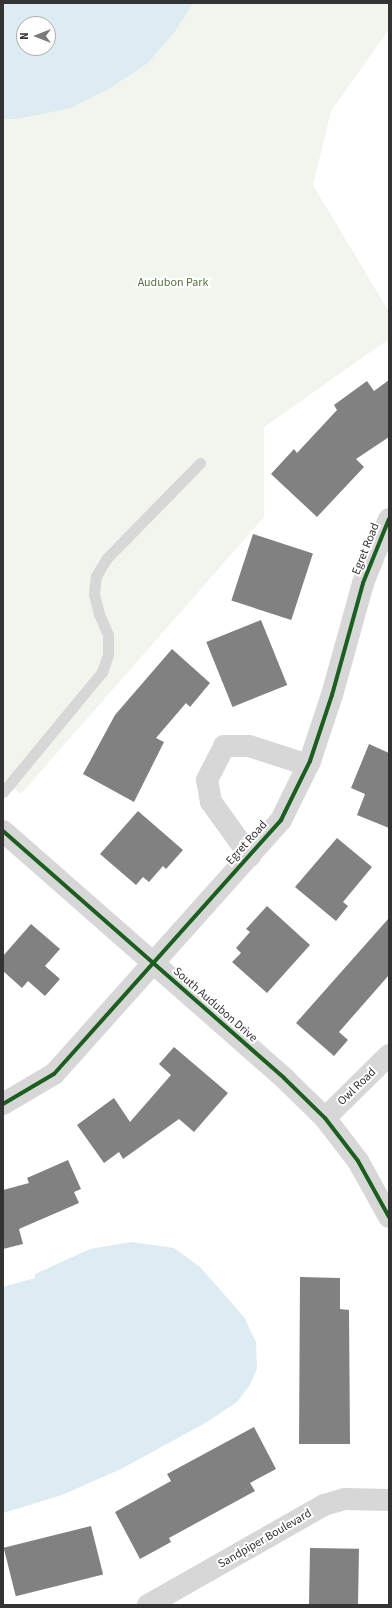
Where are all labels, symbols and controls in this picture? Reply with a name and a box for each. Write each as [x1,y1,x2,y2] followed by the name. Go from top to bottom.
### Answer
[16,16,56,56] north arrow
[17,32,32,40] text: N
[138,276,208,290] park label: Audubon Park
[349,521,383,577] street label: Egret Road
[223,818,271,868] street label: Egret Road
[170,965,260,1045] street label: South Audubon Drive
[335,1065,379,1109] street label: Owl Road
[216,1506,314,1572] street label: Sandpiper Boulevard

